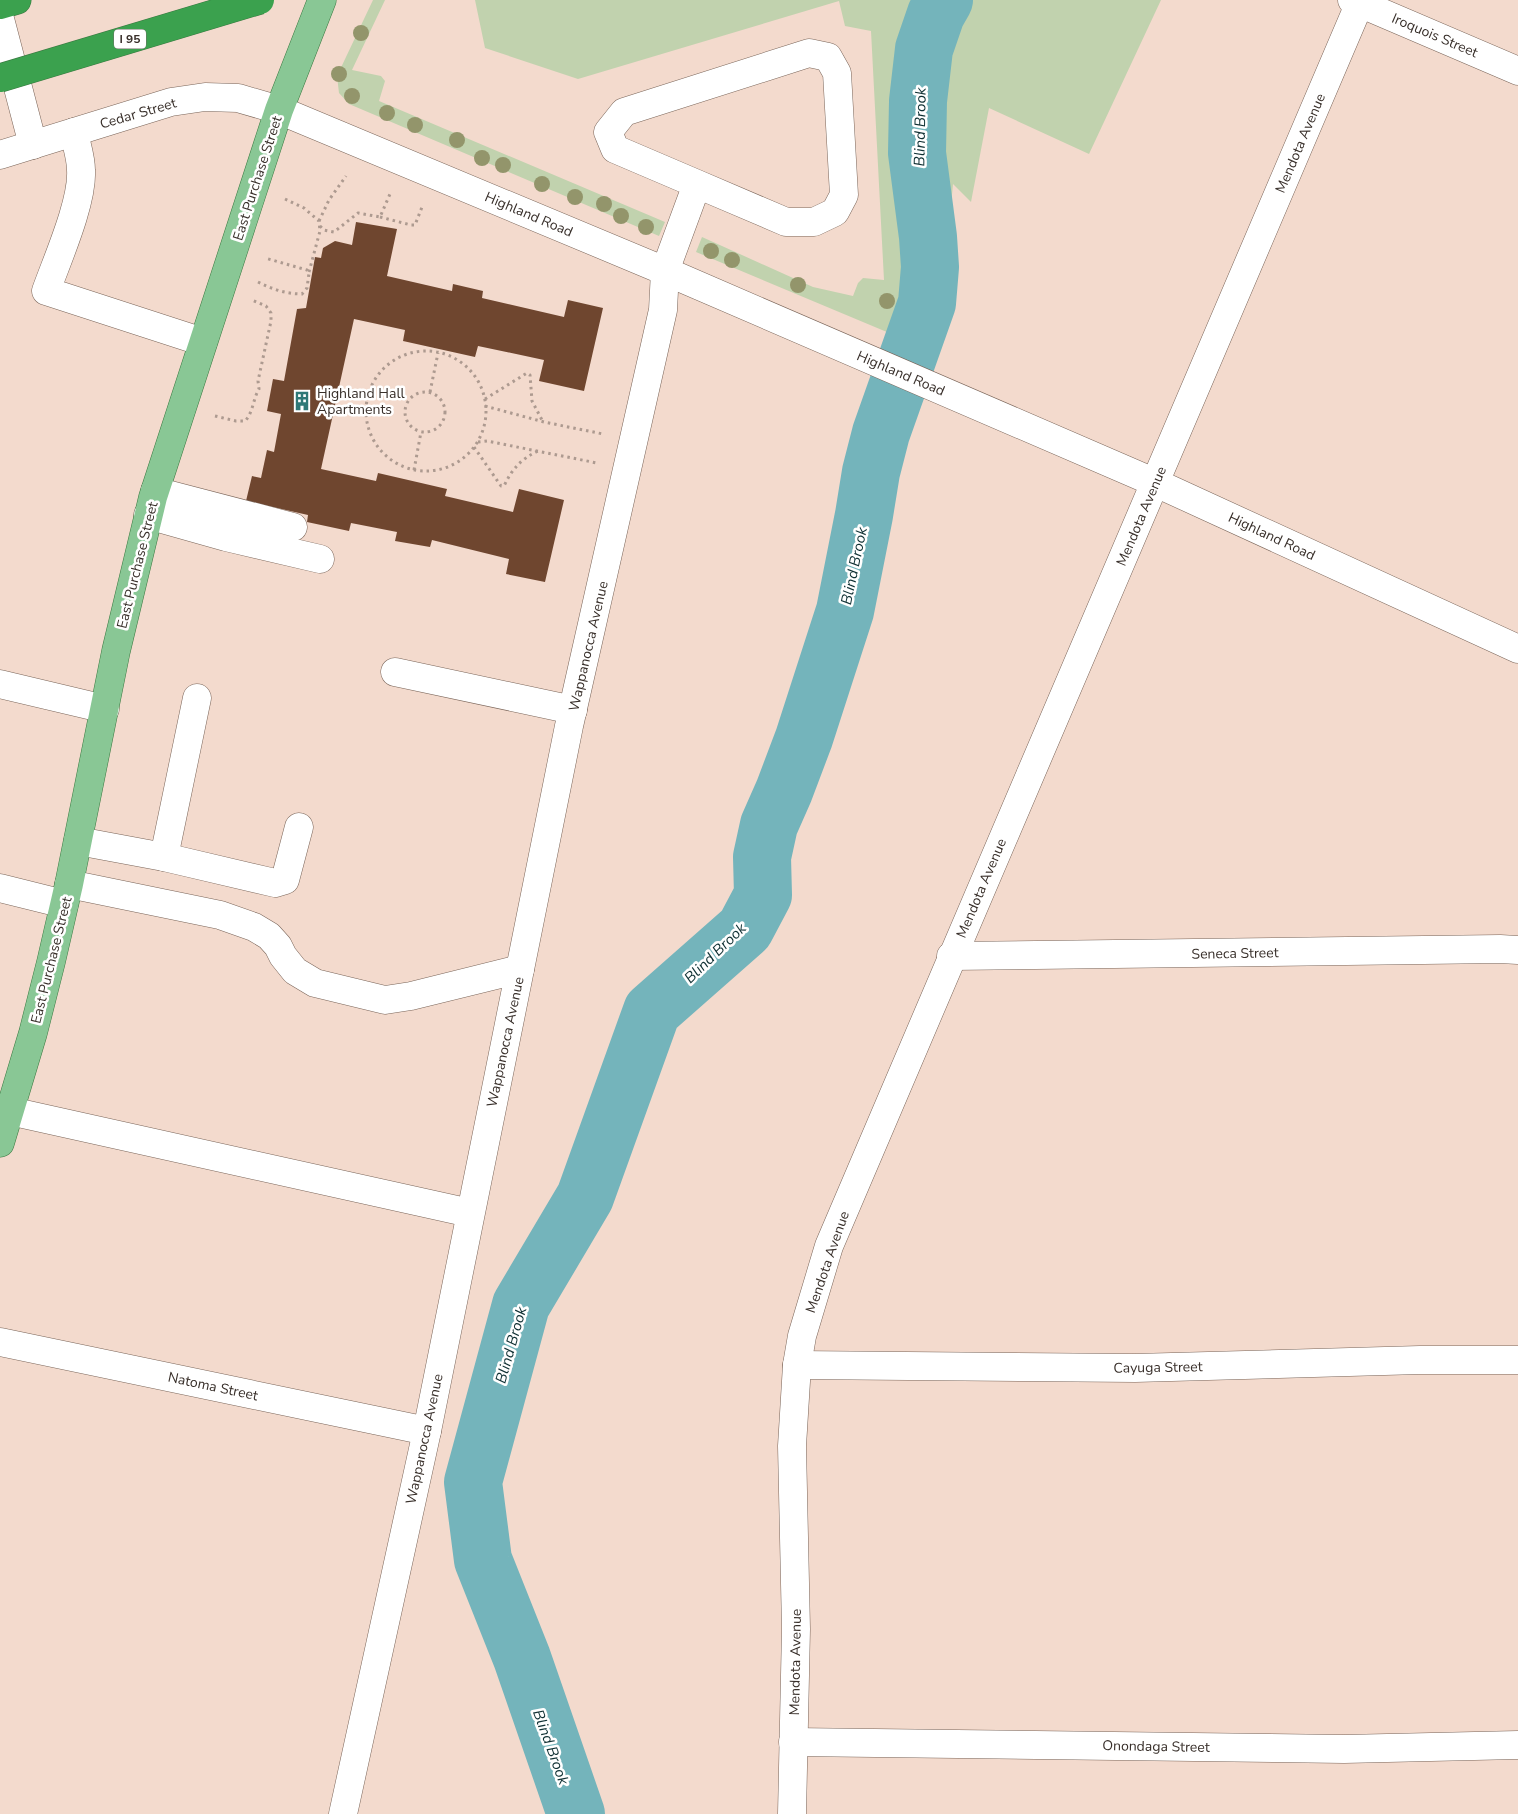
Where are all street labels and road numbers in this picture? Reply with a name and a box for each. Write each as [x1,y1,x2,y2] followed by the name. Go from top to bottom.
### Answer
[1389,9,1481,62] street label: Iroquois Street
[114,30,146,48] road number: I 95
[1271,90,1330,196] street label: Mendota Avenue
[98,93,179,133] street label: Cedar Street
[228,113,287,243] street label: East Purchase Street
[482,187,576,242] street label: Highland Road
[854,346,948,401] street label: Highland Road
[1112,463,1171,569] street label: Mendota Avenue
[113,500,162,631] street label: East Purchase Street
[1225,508,1318,565] street label: Highland Road
[564,579,613,713] street label: Wappanocca Avenue
[952,835,1011,941] street label: Mendota Avenue
[27,895,76,1026] street label: East Purchase Street
[1191,943,1279,964] street label: Seneca Street
[482,975,529,1109] street label: Wappanocca Avenue
[801,1209,854,1316] street label: Mendota Avenue
[1113,1357,1203,1378] street label: Cayuga Street
[166,1368,260,1405] street label: Natoma Street
[401,1372,448,1506] street label: Wappanocca Avenue
[785,1608,806,1716] street label: Mendota Avenue
[1102,1736,1210,1757] street label: Onondaga Street

